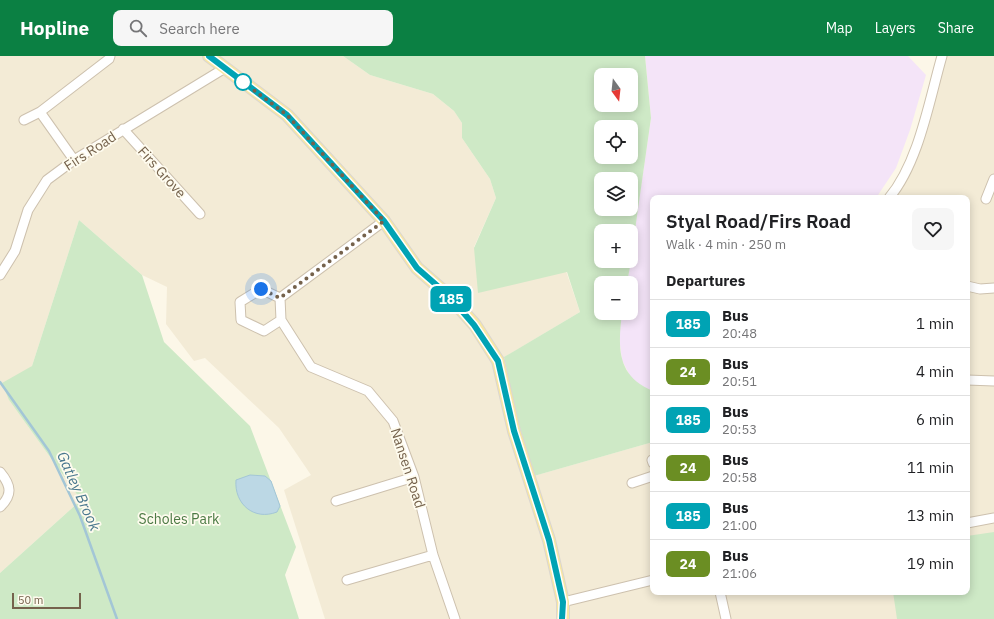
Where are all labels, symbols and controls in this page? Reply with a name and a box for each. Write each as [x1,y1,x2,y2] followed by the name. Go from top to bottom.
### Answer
[113,10,393,46] search box
[20,16,89,40] text: Hopline
[127,17,149,39] icon: search
[159,19,240,38] text: Search here
[826,19,853,37] text: Map
[875,19,916,37] text: Layers
[938,19,974,37] text: Share
[594,68,638,112] north arrow
[594,68,638,320] map controls
[234,73,252,91] unlabelled marker
[594,120,638,164] button: locate
[60,127,120,175] street label: Firs Road
[134,142,190,202] street label: Firs Grove
[594,172,638,216] button: layers
[912,208,954,250] button: heart
[666,209,851,233] text: Styal Road/Firs Road
[594,224,638,268] button: +
[666,236,786,253] text: Walk · 4 min · 250 m
[666,271,745,290] text: Departures
[594,276,638,320] button: −
[251,279,271,299] your location
[428,286,474,312] line badge: 185
[438,290,464,308] text: 185
[722,306,749,325] text: Bus
[916,314,954,333] text: 1 min
[675,315,701,333] text: 185
[722,325,757,342] text: 20:48
[722,354,749,373] text: Bus
[916,362,954,381] text: 4 min
[680,363,696,381] text: 24
[722,373,757,390] text: 20:51
[722,402,749,421] text: Bus
[916,410,954,429] text: 6 min
[675,411,701,429] text: 185
[722,421,757,438] text: 20:53
[387,426,429,510] street label: Nansen Road
[53,448,105,534] water label: Gatley Brook
[722,450,749,469] text: Bus
[907,458,954,477] text: 11 min
[680,459,696,477] text: 24
[722,469,757,486] text: 20:58
[722,498,749,517] text: Bus
[907,506,954,525] text: 13 min
[675,507,701,525] text: 185
[139,510,220,528] park label: Scholes Park
[722,517,757,534] text: 21:00
[722,546,749,565] text: Bus
[907,554,954,573] text: 19 min
[680,555,696,573] text: 24
[722,565,757,582] text: 21:06
[12,591,81,610] scale bar
[18,593,43,607] text: 50 m

